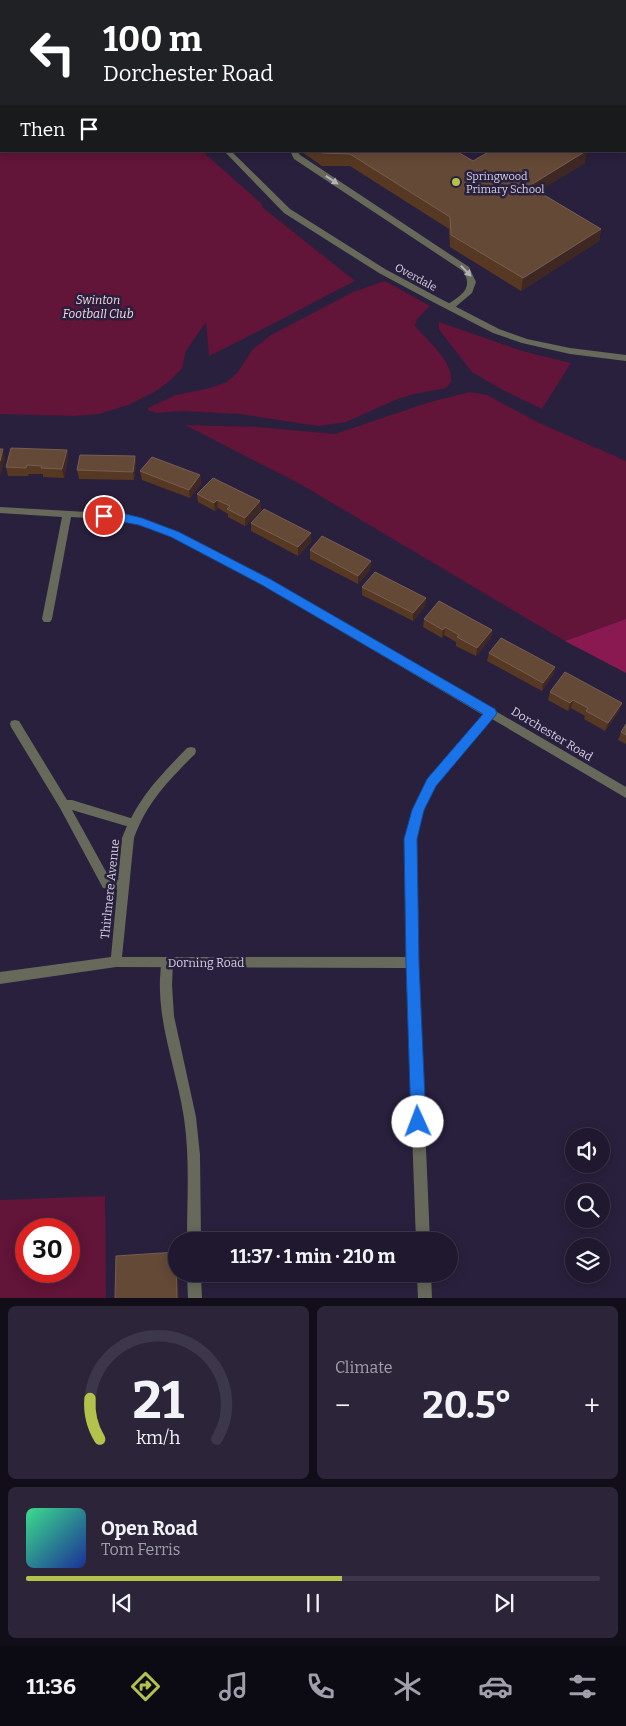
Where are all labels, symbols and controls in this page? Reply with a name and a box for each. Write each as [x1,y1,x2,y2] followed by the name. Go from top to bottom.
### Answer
[103,18,202,60] text: 100 m
[20,20,85,85] icon: left
[103,60,273,87] text: Dorchester Road
[75,115,103,143] icon: arrive
[20,118,65,141] text: Then
[466,170,545,196] place label: Springwood Primary School
[325,175,339,185] one-way arrow
[450,176,462,188] marker: Springwood Primary School
[392,261,439,294] street label: Overdale
[460,265,472,277] one-way arrow
[62,293,134,321] park label: Swinton Football Club
[83,495,125,537] pin
[90,502,118,530] icon: arrive
[509,704,595,764] street label: Dorchester Road
[98,838,122,940] street label: Thirlmere Avenue
[168,956,244,970] street label: Dorning Road
[391,1095,443,1147] position arrow
[565,1128,610,1283] map controls
[565,1128,610,1173] button: sound
[565,1183,610,1228] button: search
[15,1218,80,1283] speed limit sign: 30
[565,1238,610,1283] button: layers
[230,1245,396,1268] text: 11:37 · 1 min · 210 m
[335,1358,393,1377] text: Climate
[133,1369,185,1432] text: 21
[422,1382,512,1428] text: 20.5°
[335,1389,350,1422] text: −
[584,1389,600,1422] text: +
[136,1427,181,1449] text: km/h
[101,1517,198,1540] text: Open Road
[101,1540,180,1559] text: Tom Ferris
[108,1589,136,1617] icon: previous
[299,1589,327,1617] icon: pause
[490,1589,518,1617] icon: next
[128,1669,163,1704] icon: directions
[216,1669,251,1704] icon: music
[303,1669,338,1704] icon: phone
[390,1669,425,1704] icon: climate
[478,1669,513,1704] icon: car
[565,1669,600,1704] icon: filters
[26,1673,76,1700] text: 11:36

